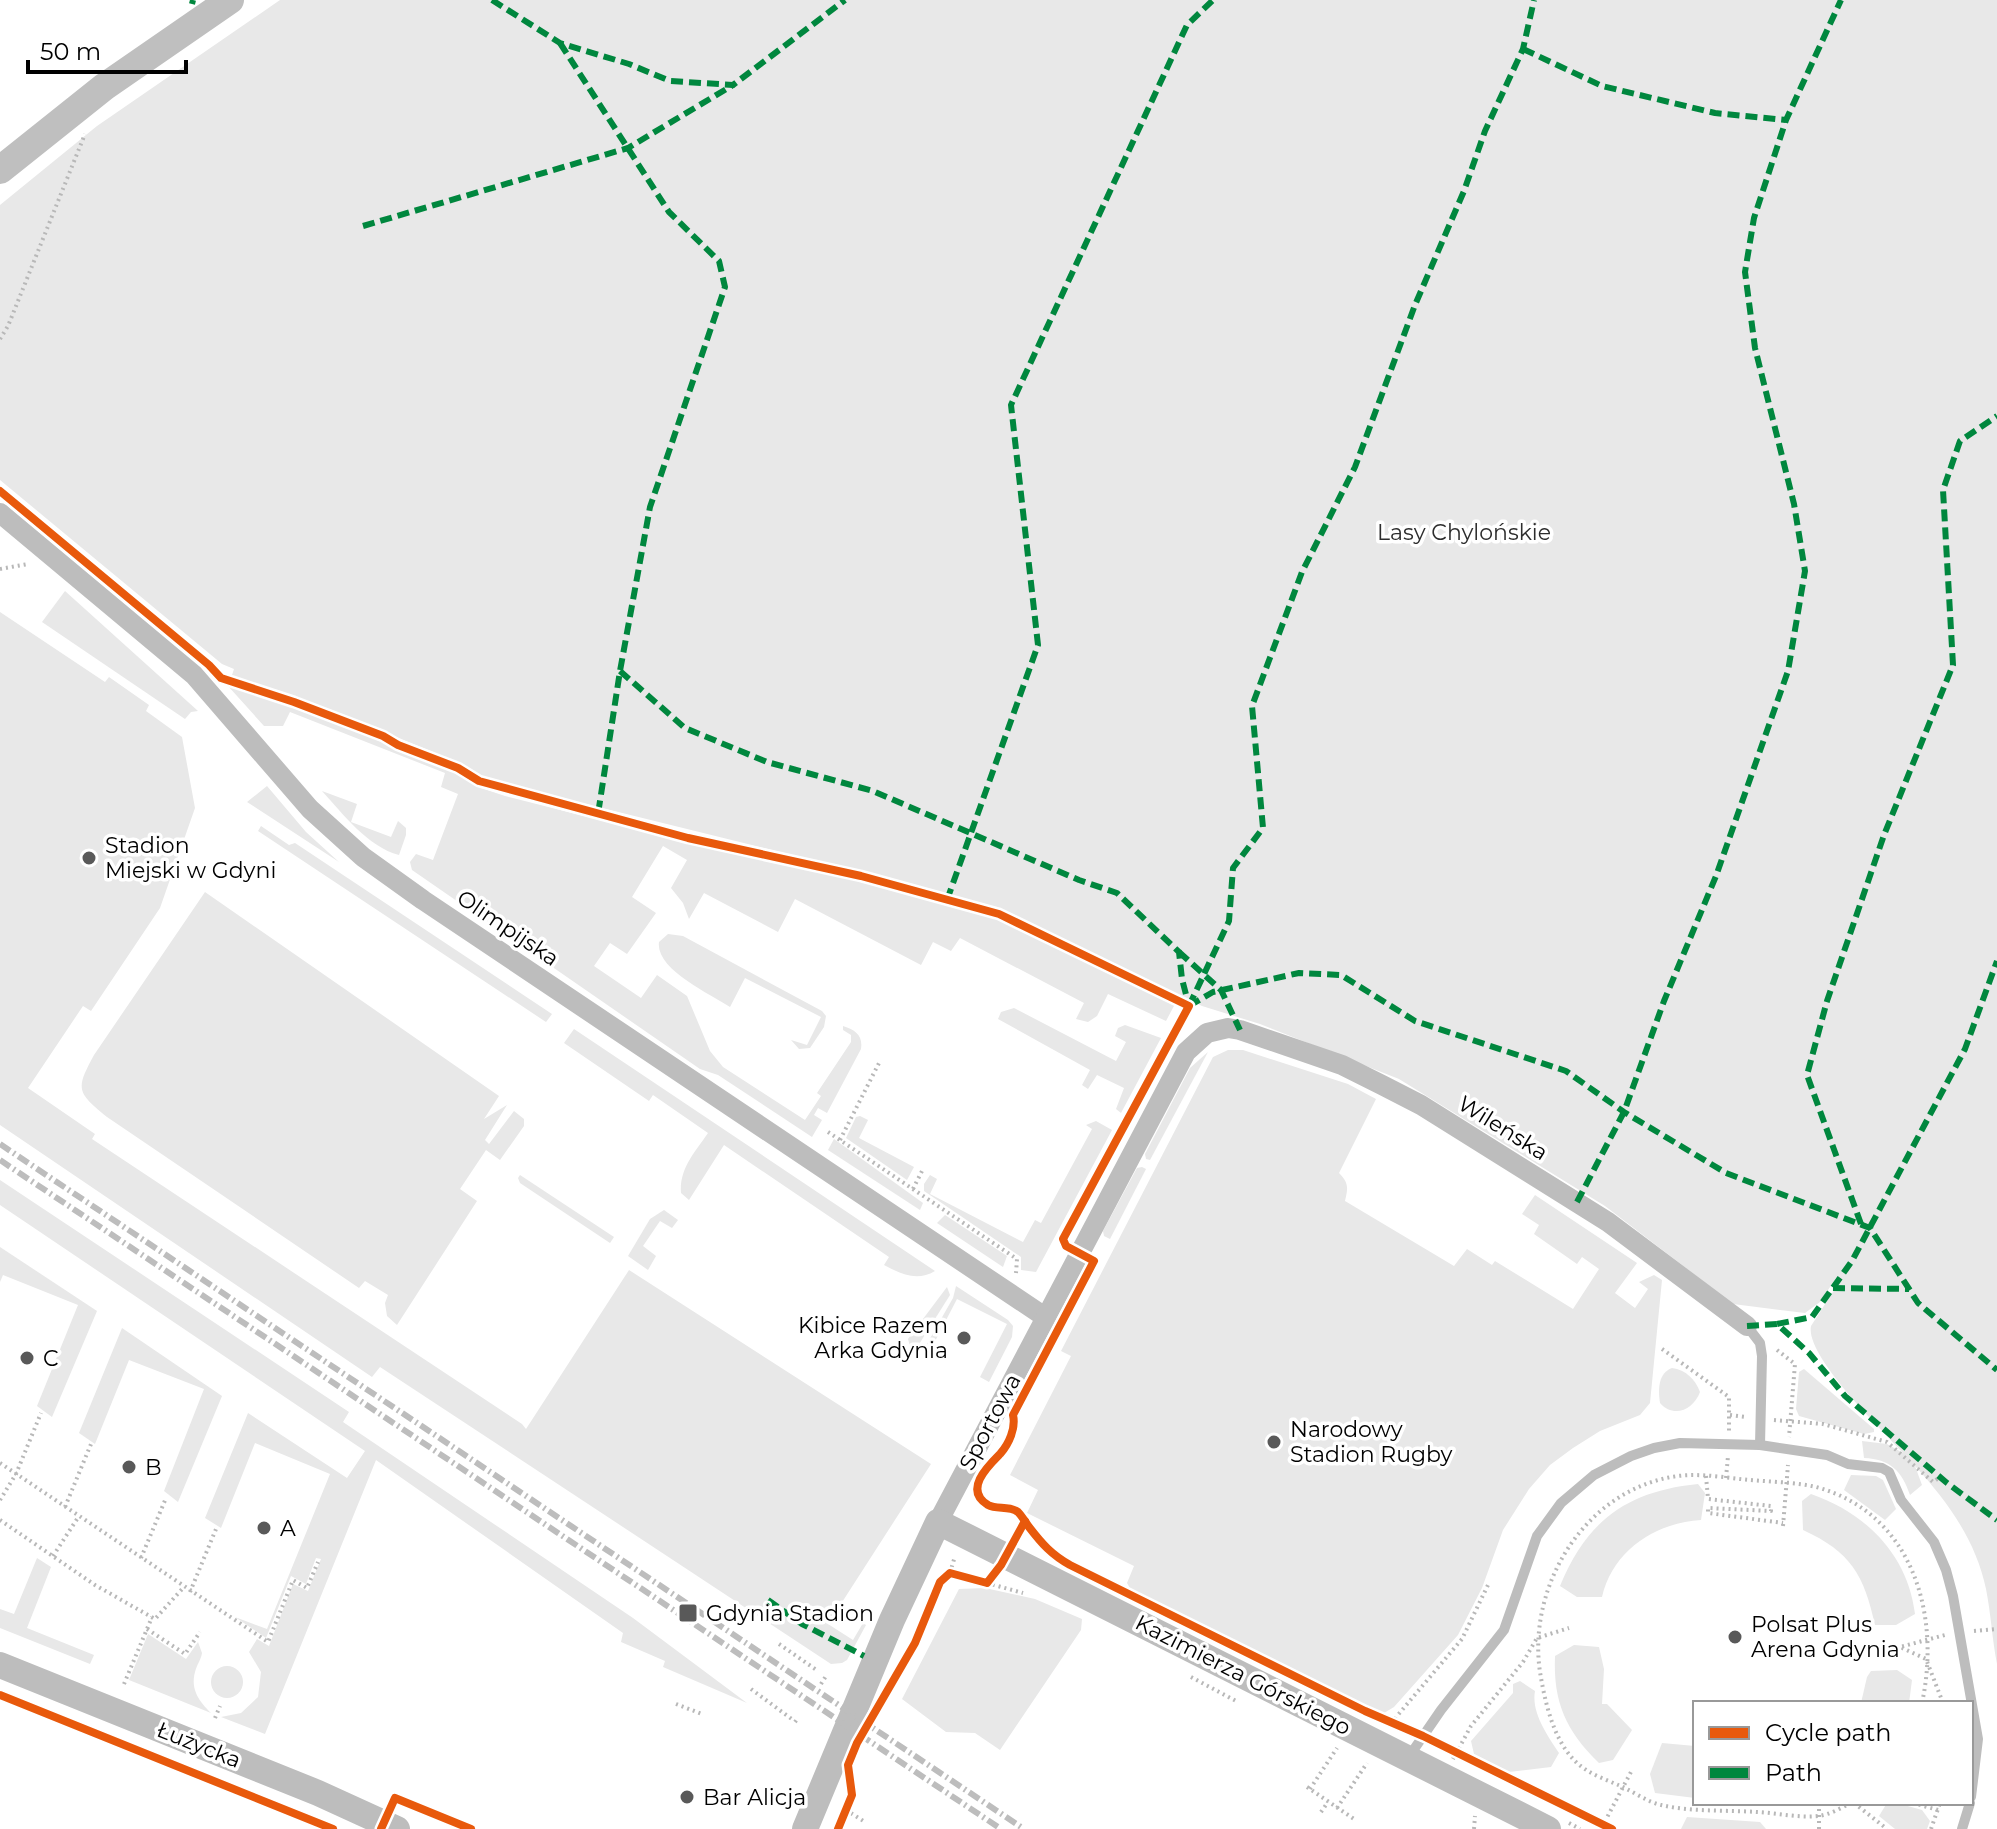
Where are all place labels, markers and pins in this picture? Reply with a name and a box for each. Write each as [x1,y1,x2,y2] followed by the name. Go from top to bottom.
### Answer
[105,832,276,884] place label: Stadion Miejski w Gdyni
[80,849,98,867] marker: Stadion Miejski w Gdyni
[798,1312,948,1364] place label: Kibice Razem Arka Gdynia
[955,1329,973,1347] marker: Kibice Razem Arka Gdynia
[43,1345,59,1372] place label: C
[18,1349,36,1367] marker: C
[1290,1416,1453,1468] place label: Narodowy Stadion Rugby
[1265,1433,1283,1451] marker: Narodowy Stadion Rugby
[145,1454,162,1481] place label: B
[120,1458,138,1476] marker: B
[280,1515,296,1542] place label: A
[255,1519,273,1537] marker: A
[706,1600,874,1627] place label: Gdynia Stadion
[677,1602,699,1624] marker: Gdynia Stadion
[1751,1611,1900,1663] place label: Polsat Plus Arena Gdynia
[1726,1628,1744,1646] marker: Polsat Plus Arena Gdynia
[703,1784,806,1811] place label: Bar Alicja
[678,1788,696,1806] marker: Bar Alicja

